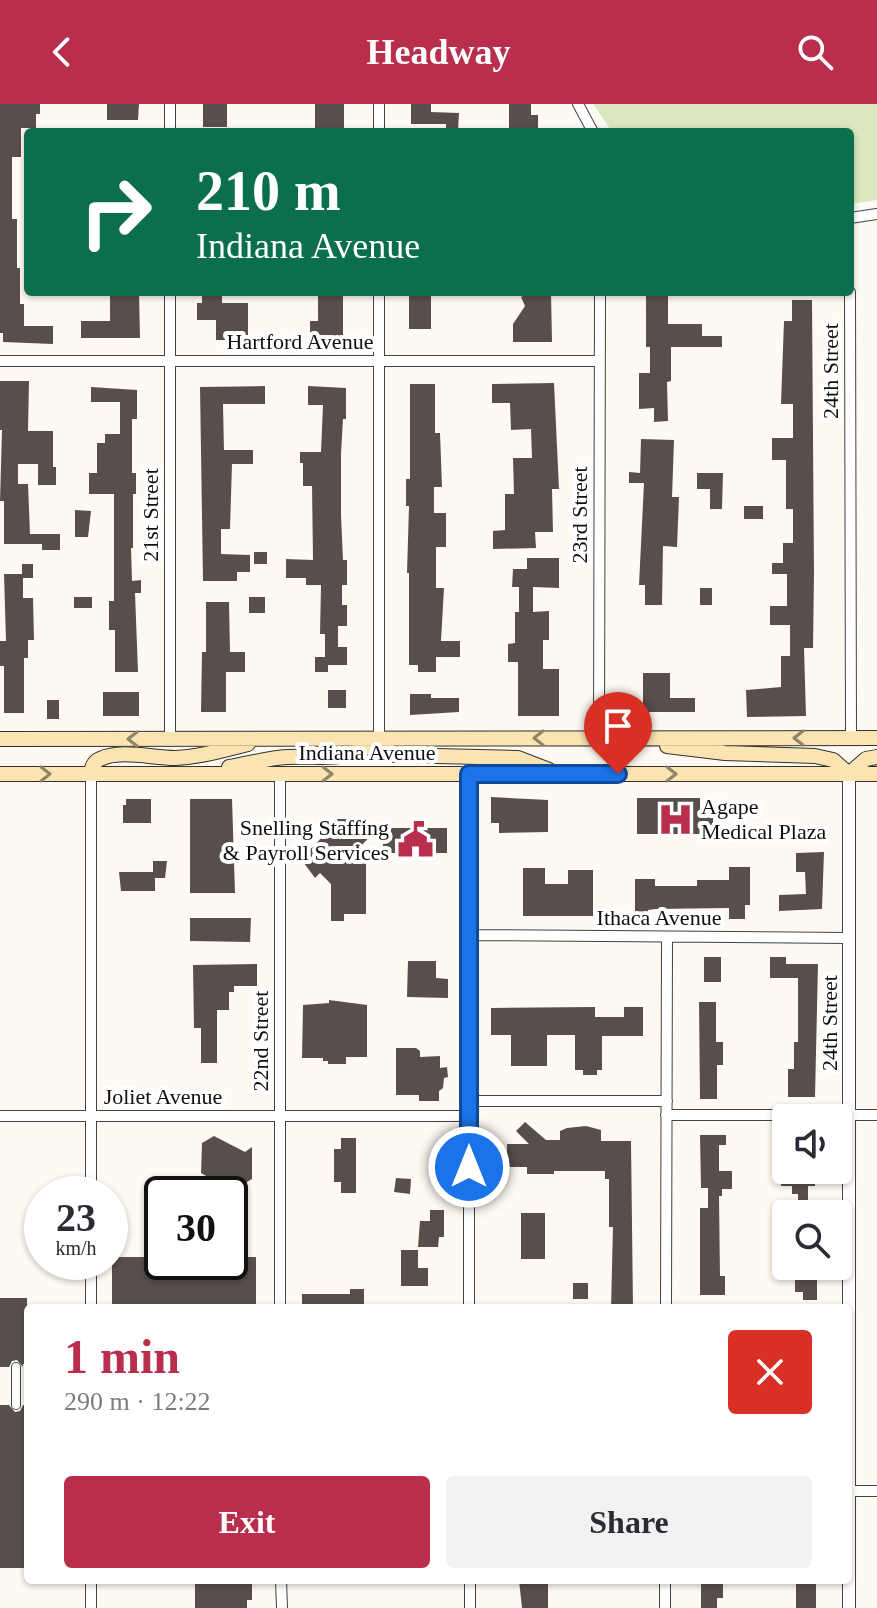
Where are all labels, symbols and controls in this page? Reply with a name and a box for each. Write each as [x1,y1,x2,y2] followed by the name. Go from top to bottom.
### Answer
[40,30,84,74] icon: back
[793,30,837,74] icon: search
[367,32,511,72] text: Headway
[64,160,168,264] icon: right
[196,160,341,222] text: 210 m
[196,226,420,266] text: Indiana Avenue
[818,323,843,419] street label: 24th Street
[227,329,373,354] street label: Hartford Avenue
[567,466,592,564] street label: 23rd Street
[138,468,163,562] street label: 21st Street
[584,692,652,774] pin
[596,704,640,748] icon: arrive
[792,729,805,747] one-way arrow
[126,730,139,748] one-way arrow
[532,730,545,747] one-way arrow
[298,740,436,765] street label: Indiana Avenue
[39,765,52,783] one-way arrow
[321,765,334,783] one-way arrow
[665,765,678,783] one-way arrow
[701,794,826,844] place label: Agape Medical Plaza
[656,800,694,838] hospital icon: Agape Medical Plaza
[223,815,389,865] place label: Snelling Staffing & Payroll Services
[396,821,434,859] public building icon: Snelling Staffing & Payroll Services
[597,905,721,930] street label: Ithaca Avenue
[817,975,842,1071] street label: 24th Street
[248,991,273,1091] street label: 22nd Street
[104,1084,222,1109] street label: Joliet Avenue
[772,1104,852,1280] map controls
[772,1104,852,1184] button: sound
[427,1125,511,1209] position arrow
[144,1176,248,1280] speed limit sign: 30
[56,1195,96,1240] text: 23
[772,1200,852,1280] button: search
[55,1237,97,1259] text: km/h
[64,1330,180,1383] text: 1 min
[728,1330,812,1414] button: close
[64,1387,211,1416] text: 290 m · 12:22
[64,1476,430,1568] button: Exit
[446,1476,812,1568] button: Share

